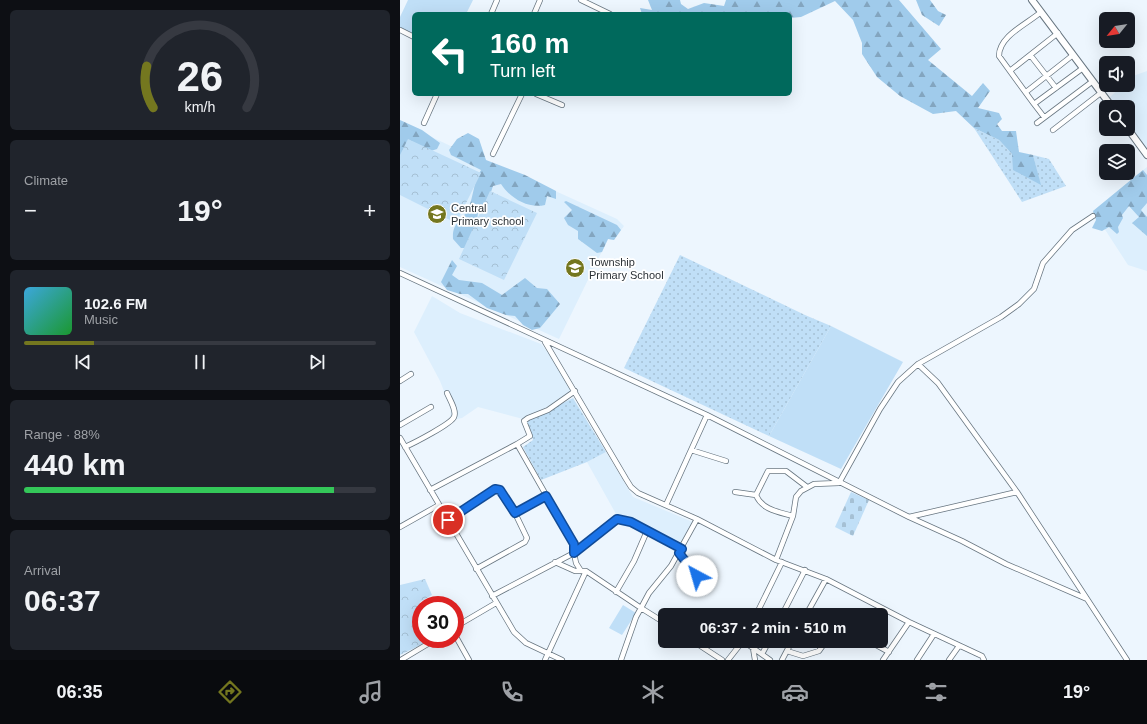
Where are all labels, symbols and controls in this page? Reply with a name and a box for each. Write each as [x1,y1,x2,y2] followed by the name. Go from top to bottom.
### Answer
[1099,12,1135,48] north arrow
[1099,12,1135,180] map controls
[424,28,476,80] icon: left
[490,28,569,59] text: 160 m
[177,53,223,100] text: 26
[1099,56,1135,92] button: sound
[490,61,555,81] text: Turn left
[185,99,216,115] text: km/h
[1099,100,1135,136] button: search
[1099,144,1135,180] button: layers
[24,173,68,188] text: Climate
[177,194,223,227] text: 19°
[24,198,37,223] text: −
[363,198,376,223] text: +
[451,202,524,227] place label: Central Primary school
[426,203,448,225] school or university icon: Central Primary school
[589,256,664,281] place label: Township Primary School
[564,257,586,279] school or university icon: Township Primary School
[84,295,147,312] text: 102.6 FM
[84,312,118,327] text: Music
[72,351,94,373] icon: previous
[189,351,211,373] icon: pause
[306,351,328,373] icon: next
[24,427,100,442] text: Range · 88%
[24,448,126,481] text: 440 km
[431,503,465,537] pin
[437,509,459,531] icon: arrive
[676,555,718,597] position arrow
[24,563,61,578] text: Arrival
[24,584,101,617] text: 06:37
[412,596,464,648] speed limit sign: 30
[700,619,846,636] text: 06:37 · 2 min · 510 m
[216,678,244,706] icon: directions
[357,678,385,706] icon: music
[498,678,526,706] icon: phone
[639,678,667,706] icon: climate
[781,678,809,706] icon: car
[922,678,950,706] icon: filters
[57,682,103,702] text: 06:35
[1063,682,1090,702] text: 19°

